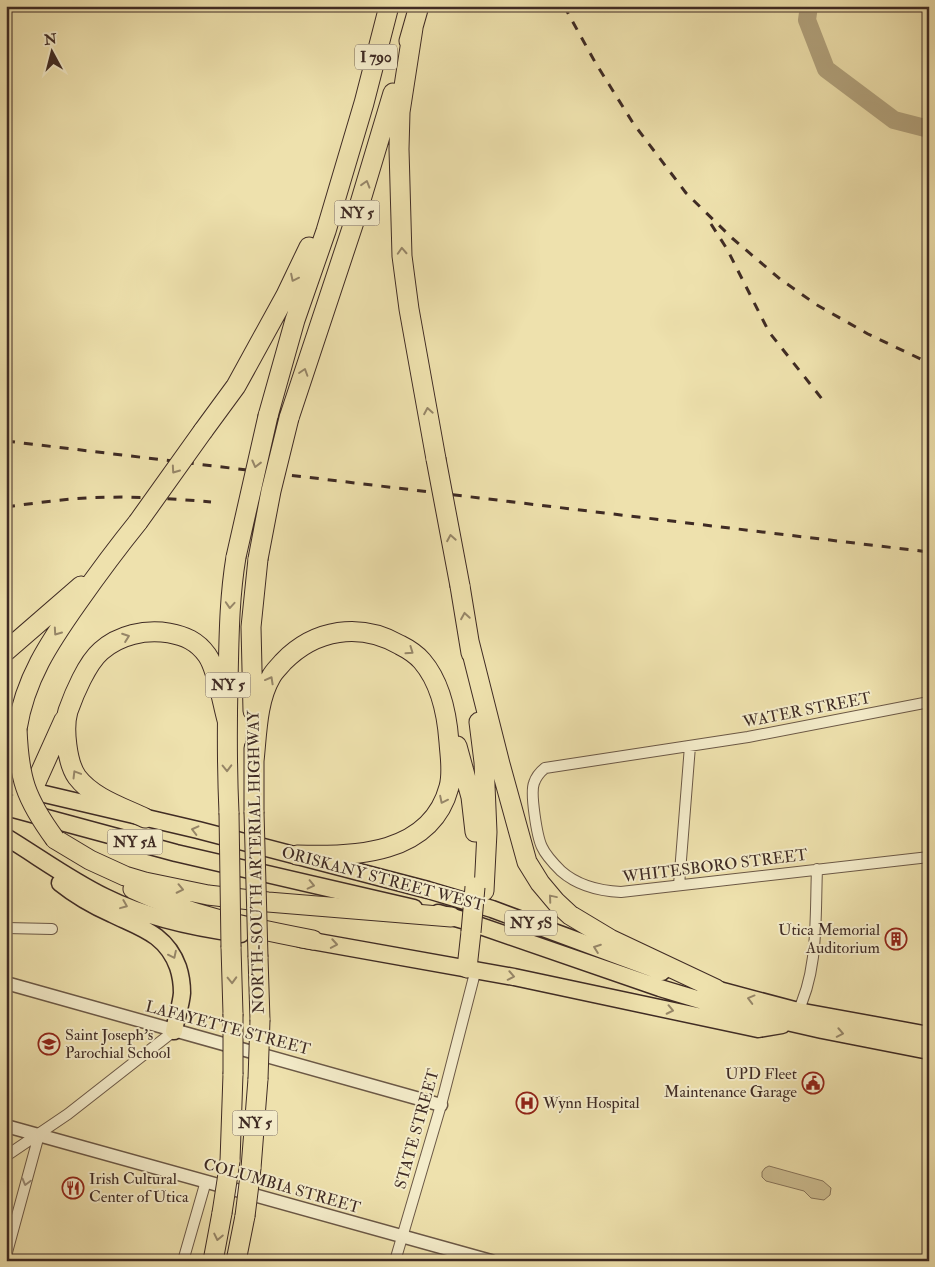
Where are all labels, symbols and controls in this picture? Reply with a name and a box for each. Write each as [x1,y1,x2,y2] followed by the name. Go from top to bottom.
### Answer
[28,28,78,78] north arrow
[42,30,58,49] text: N
[355,44,397,70] road number: I 790
[360,181,370,189] one-way arrow
[334,200,380,226] road number: NY 5
[397,246,408,254] one-way arrow
[290,273,300,282] one-way arrow
[298,368,308,376] one-way arrow
[423,407,433,415] one-way arrow
[251,459,262,468] one-way arrow
[172,465,181,474] one-way arrow
[446,533,457,542] one-way arrow
[224,602,235,610] one-way arrow
[460,611,470,620] one-way arrow
[54,626,63,636] one-way arrow
[121,633,130,643] one-way arrow
[404,645,414,654] one-way arrow
[206,672,250,698] road number: NY 5
[264,676,274,685] one-way arrow
[740,688,873,732] street label: WATER STREET
[243,709,269,1014] street label: NORTH-SOUTH ARTERIAL HIGHWAY
[222,764,233,772] one-way arrow
[73,770,83,779] one-way arrow
[439,795,449,804] one-way arrow
[191,825,200,836] one-way arrow
[108,830,162,854] road number: NY 5A
[279,842,487,916] street label: ORISKANY STREET WEST
[620,845,809,887] street label: WHITESBORO STREET
[307,879,316,889] one-way arrow
[176,884,185,894] one-way arrow
[549,894,558,903] one-way arrow
[119,898,128,909] one-way arrow
[505,910,557,936] road number: NY 5S
[778,920,881,958] place label: Utica Memorial Auditorium
[884,927,908,951] building icon: Utica Memorial Auditorium
[330,938,339,948] one-way arrow
[593,944,602,954] one-way arrow
[166,950,176,959] one-way arrow
[507,970,516,981] one-way arrow
[227,977,238,985] one-way arrow
[747,995,756,1005] one-way arrow
[143,996,313,1060] street label: LAFAYETTE STREET
[666,1004,675,1015] one-way arrow
[65,1025,170,1063] place label: Saint Joseph's Parochial School
[835,1028,844,1038] one-way arrow
[37,1032,61,1056] school or university icon: Saint Joseph's Parochial School
[664,1064,797,1102] place label: UPD Fleet Maintenance Garage
[390,1067,444,1191] street label: STATE STREET
[801,1071,825,1095] public building icon: UPD Fleet Maintenance Garage
[515,1091,539,1115] hospital icon: Wynn Hospital
[542,1093,640,1114] place label: Wynn Hospital
[232,1110,278,1136] road number: NY 5
[201,1154,363,1218] street label: COLUMBIA STREET
[89,1169,189,1207] place label: Irish Cultural Center of Utica
[61,1176,85,1200] restaurant icon: Irish Cultural Center of Utica
[22,1177,32,1186] one-way arrow
[213,1233,223,1242] one-way arrow

